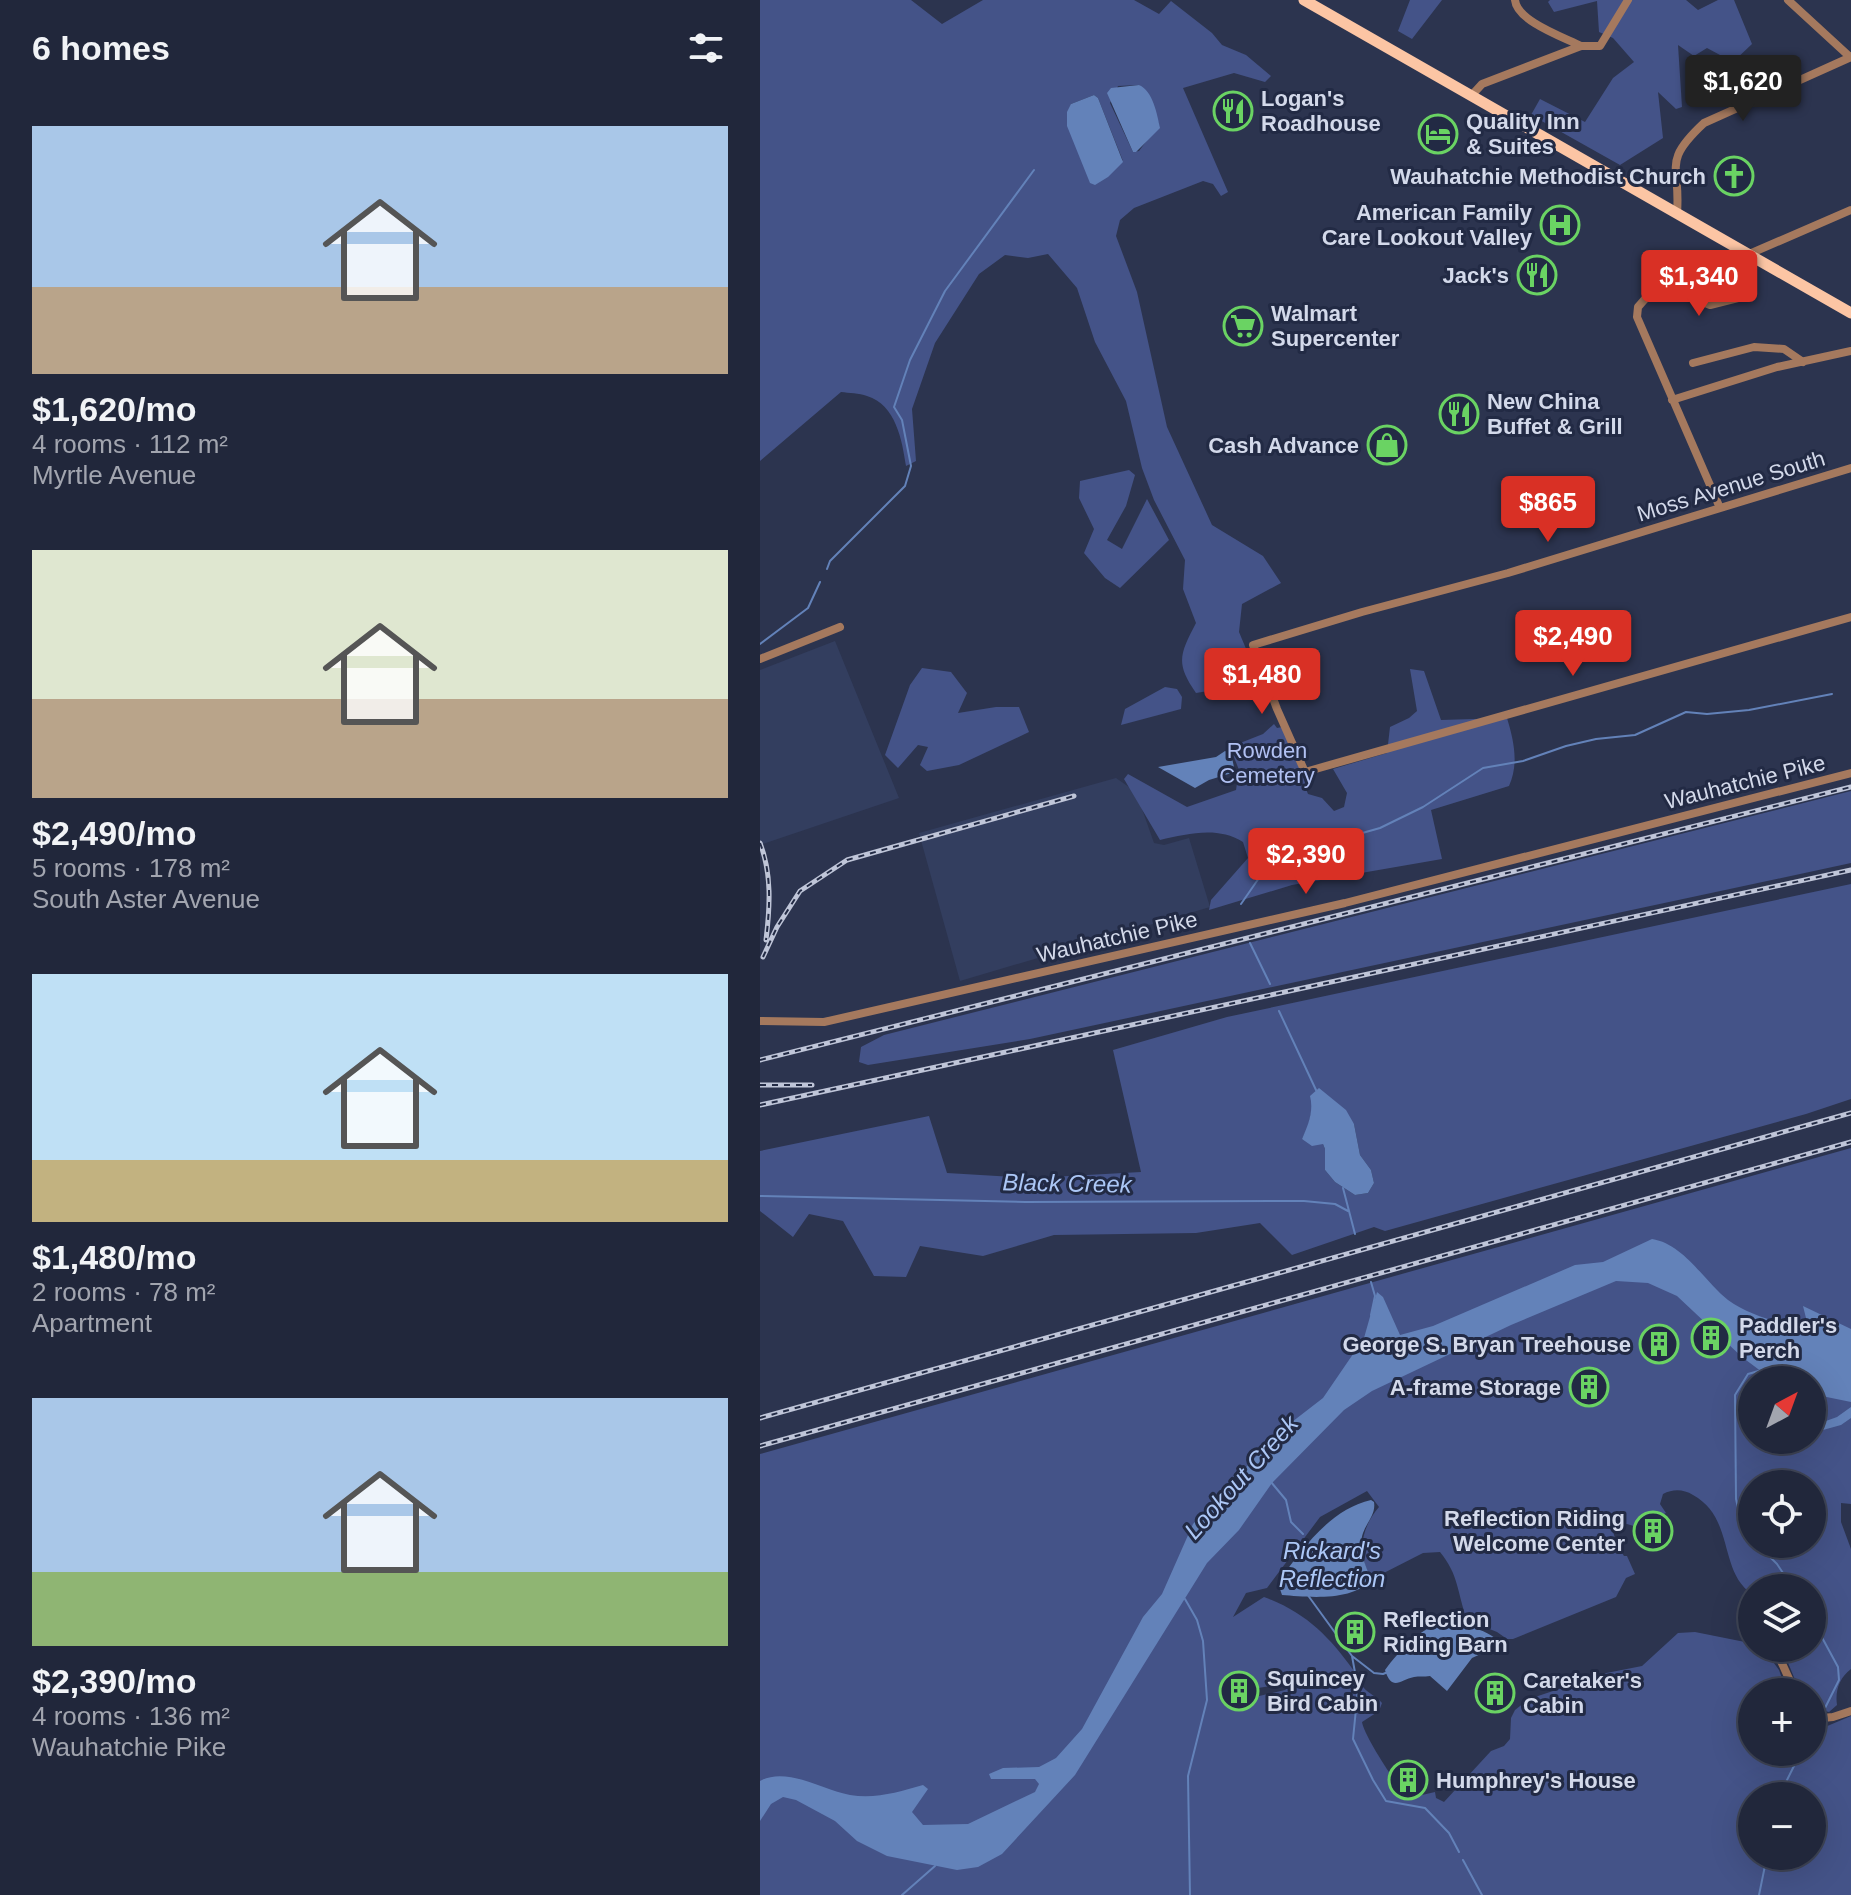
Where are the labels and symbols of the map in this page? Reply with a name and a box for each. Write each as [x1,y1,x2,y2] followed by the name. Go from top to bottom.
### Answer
[1678,55,1808,123] pin: $1,620
[1261,86,1381,136] place label: Logan's Roadhouse
[1212,90,1254,132] restaurant icon: Logan's Roadhouse
[1466,109,1580,159] place label: Quality Inn & Suites
[1417,113,1459,155] hotel icon: Quality Inn & Suites
[1713,155,1755,197] church icon: Wauhatchie Methodist Church
[1390,164,1706,189] place label: Wauhatchie Methodist Church
[1322,200,1533,250] place label: American Family Care Lookout Valley
[1539,204,1581,246] hospital icon: American Family Care Lookout Valley
[1634,250,1764,318] pin: $1,340
[1516,254,1558,296] restaurant icon: Jack's
[1443,263,1509,288] place label: Jack's
[1271,301,1400,351] place label: Walmart Supercenter
[1222,305,1264,347] supermarket icon: Walmart Supercenter
[1487,389,1623,439] place label: New China Buffet & Grill
[1438,393,1480,435] restaurant icon: New China Buffet & Grill
[1366,424,1408,466] shop icon: Cash Advance
[1208,433,1359,458] place label: Cash Advance
[1634,445,1828,527] street label: Moss Avenue South
[1501,476,1595,544] pin: $865
[1508,610,1638,678] pin: $2,490
[1197,648,1327,716] pin: $1,480
[1219,738,1315,788] park label: Rowden Cemetery
[1662,750,1828,814] street label: Wauhatchie Pike
[1241,828,1371,896] pin: $2,390
[1034,906,1200,968] street label: Wauhatchie Pike
[1002,1168,1134,1198] water label: Black Creek
[1739,1313,1837,1363] place label: Paddler's Perch
[1690,1317,1732,1359] building icon: Paddler's Perch
[1638,1323,1680,1365] building icon: George S. Bryan Treehouse
[1342,1332,1631,1357] place label: George S. Bryan Treehouse
[1568,1366,1610,1408] building icon: A-frame Storage
[1738,1366,1826,1454] north arrow
[1390,1375,1561,1400] place label: A-frame Storage
[1179,1408,1305,1544] water label: Lookout Creek
[1444,1506,1625,1556] place label: Reflection Riding Welcome Center
[1632,1510,1674,1552] building icon: Reflection Riding Welcome Center
[1279,1537,1385,1592] water label: Rickard's Reflection
[1383,1607,1508,1657] place label: Reflection Riding Barn
[1334,1611,1376,1653] building icon: Reflection Riding Barn
[1267,1666,1378,1716] place label: Squincey Bird Cabin
[1523,1668,1642,1718] place label: Caretaker's Cabin
[1218,1670,1260,1712] building icon: Squincey Bird Cabin
[1474,1672,1516,1714] building icon: Caretaker's Cabin
[1387,1759,1429,1801] building icon: Humphrey's House
[1436,1768,1636,1793] place label: Humphrey's House

